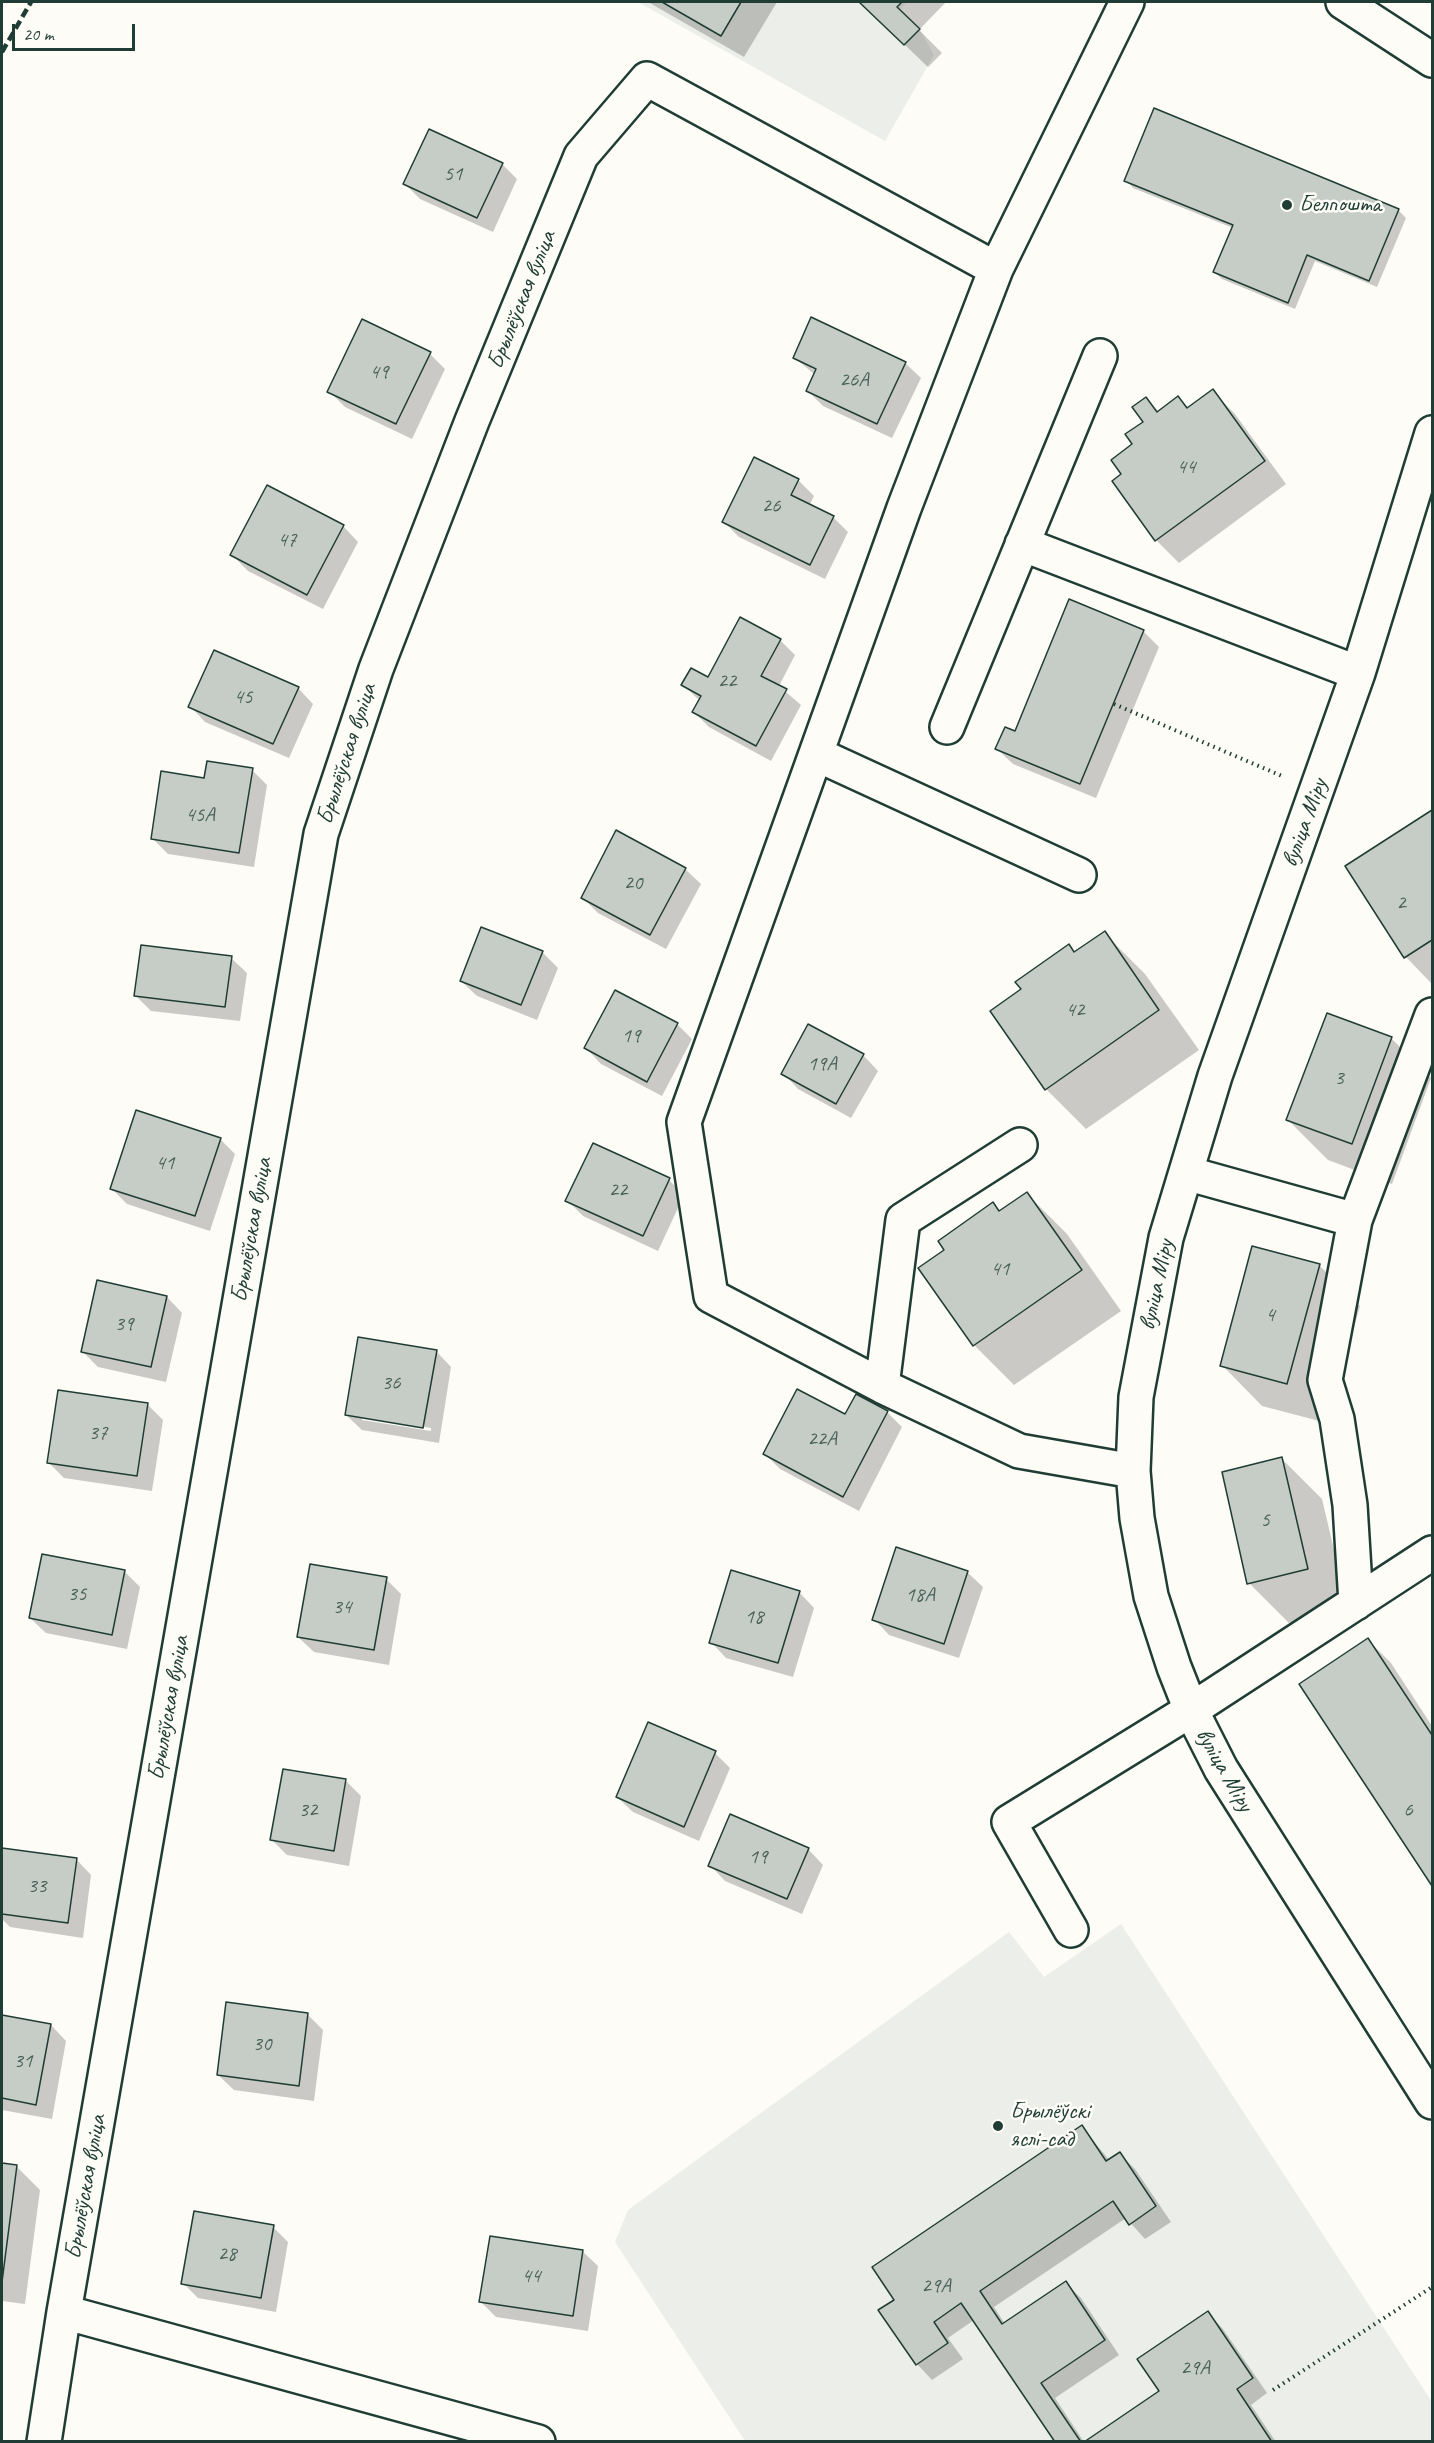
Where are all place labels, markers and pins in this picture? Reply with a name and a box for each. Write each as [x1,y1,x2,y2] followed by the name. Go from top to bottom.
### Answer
[1299,191,1381,219] place label: Белпошта
[1280,198,1294,212] marker: Белпошта
[1010,2098,1090,2154] place label: Брылёўскі яслі-сад
[991,2119,1005,2133] marker: Брылёўскі яслі-сад

